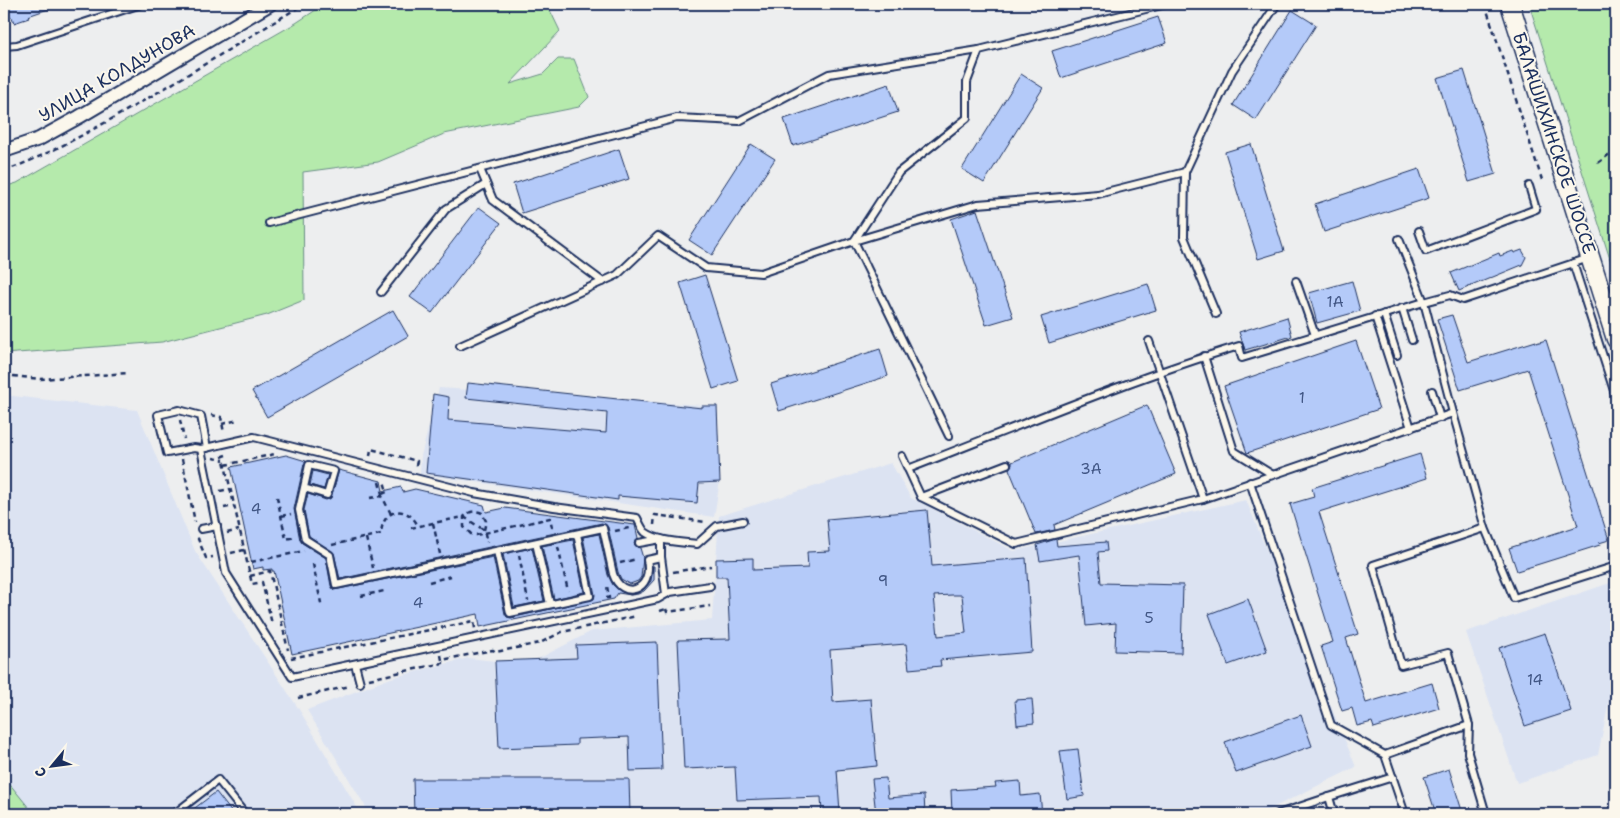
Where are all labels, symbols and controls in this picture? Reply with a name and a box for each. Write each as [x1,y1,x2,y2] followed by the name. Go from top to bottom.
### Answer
[34,18,200,128] street label: УЛИЦА КОЛДУНОВА
[1507,29,1601,257] street label: БАЛАШИХИНСКОЕ ШОССЕ
[1326,292,1344,312] house number: 1А
[1299,388,1305,408] house number: 1
[1080,459,1102,479] house number: 3А
[251,499,261,519] house number: 4
[878,571,888,591] house number: 9
[413,593,423,613] house number: 4
[1144,608,1154,628] house number: 5
[1527,670,1543,690] house number: 14
[28,740,78,790] north arrow
[31,764,51,780] text: С

